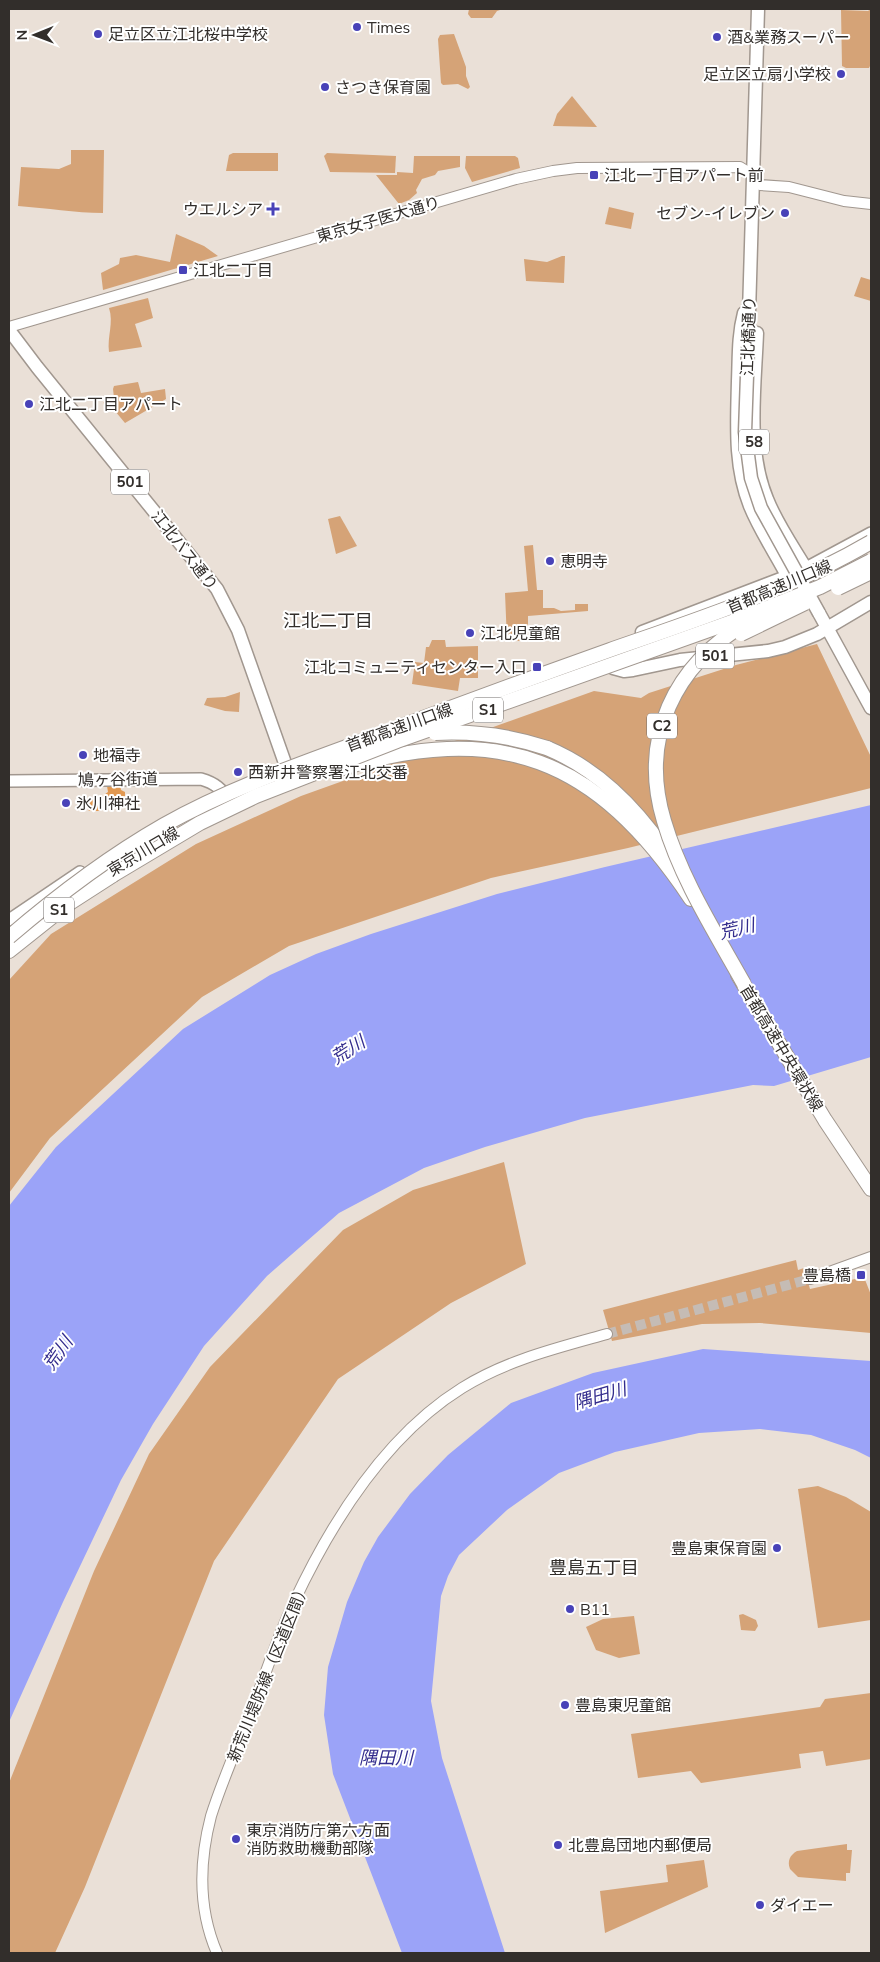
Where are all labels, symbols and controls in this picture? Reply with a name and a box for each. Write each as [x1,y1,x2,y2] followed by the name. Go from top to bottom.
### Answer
[10,10,60,60] north arrow
[367,17,410,39] place label: Times
[351,21,363,33] marker: Times
[108,24,268,46] place label: 足立区立江北桜中学校
[727,27,850,49] place label: 酒&業務スーパー
[92,28,104,40] marker: 足立区立江北桜中学校
[13,30,32,41] text: N
[711,31,723,43] marker: 酒&業務スーパー
[703,64,831,86] place label: 足立区立扇小学校
[835,68,847,80] marker: 足立区立扇小学校
[335,77,431,99] place label: さつき保育園
[319,81,331,93] marker: さつき保育園
[604,165,764,187] place label: 江北一丁目アパート前
[588,169,600,181] marker: 江北一丁目アパート前
[314,192,443,248] street label: 東京女子医大通り
[183,199,263,221] place label: ウエルシア
[267,203,279,215] marker: ウエルシア
[656,203,775,225] place label: セブン-イレブン
[779,207,791,219] marker: セブン-イレブン
[193,260,273,282] place label: 江北二丁目
[177,264,189,276] marker: 江北二丁目
[737,296,761,376] street label: 江北橋通り
[39,394,183,416] place label: 江北二丁目アパート
[23,398,35,410] marker: 江北二丁目アパート
[739,430,769,454] road number: 58
[111,470,149,494] road number: 501
[146,506,222,595] street label: 江北バス通り
[560,551,608,573] place label: 恵明寺
[544,555,556,567] marker: 恵明寺
[724,555,835,619] street label: 首都高速川口線
[283,609,373,633] district label: 江北二丁目
[480,623,560,645] place label: 江北児童館
[464,627,476,639] marker: 江北児童館
[696,644,734,668] road number: 501
[304,657,527,679] place label: 江北コミュニティセンター入口
[531,661,543,673] marker: 江北コミュニティセンター入口
[343,698,456,757] street label: 首都高速川口線
[473,698,503,722] road number: S1
[647,714,677,738] road number: C2
[93,745,141,767] place label: 地福寺
[77,749,89,761] marker: 地福寺
[248,762,408,784] place label: 西新井警察署江北交番
[232,766,244,778] marker: 西新井警察署江北交番
[78,768,158,792] street label: 鳩ヶ谷街道
[76,793,140,815] place label: 氷川神社
[60,797,72,809] marker: 氷川神社
[104,822,183,882] street label: 東京川口線
[44,898,74,922] road number: S1
[717,913,759,945] water label: 荒川
[735,981,828,1116] street label: 首都高速中央環状線
[326,1029,371,1070] water label: 荒川
[803,1265,851,1287] place label: 豊島橋
[855,1269,867,1281] marker: 豊島橋
[38,1330,79,1375] water label: 荒川
[571,1376,631,1415] water label: 隅田川
[671,1538,767,1560] place label: 豊島東保育園
[771,1542,783,1554] marker: 豊島東保育園
[549,1556,639,1580] district label: 豊島五丁目
[223,1579,315,1766] street label: 新荒川堤防線（区道区間）
[580,1599,610,1621] place label: B11
[564,1603,576,1615] marker: B11
[575,1695,671,1717] place label: 豊島東児童館
[559,1699,571,1711] marker: 豊島東児童館
[359,1746,415,1770] water label: 隅田川
[246,1820,390,1860] place label: 東京消防庁第六方面 消防救助機動部隊
[230,1833,242,1845] marker: 東京消防庁第六方面 消防救助機動部隊
[568,1835,712,1857] place label: 北豊島団地内郵便局
[552,1839,564,1851] marker: 北豊島団地内郵便局
[770,1895,834,1917] place label: ダイエー
[754,1899,766,1911] marker: ダイエー

